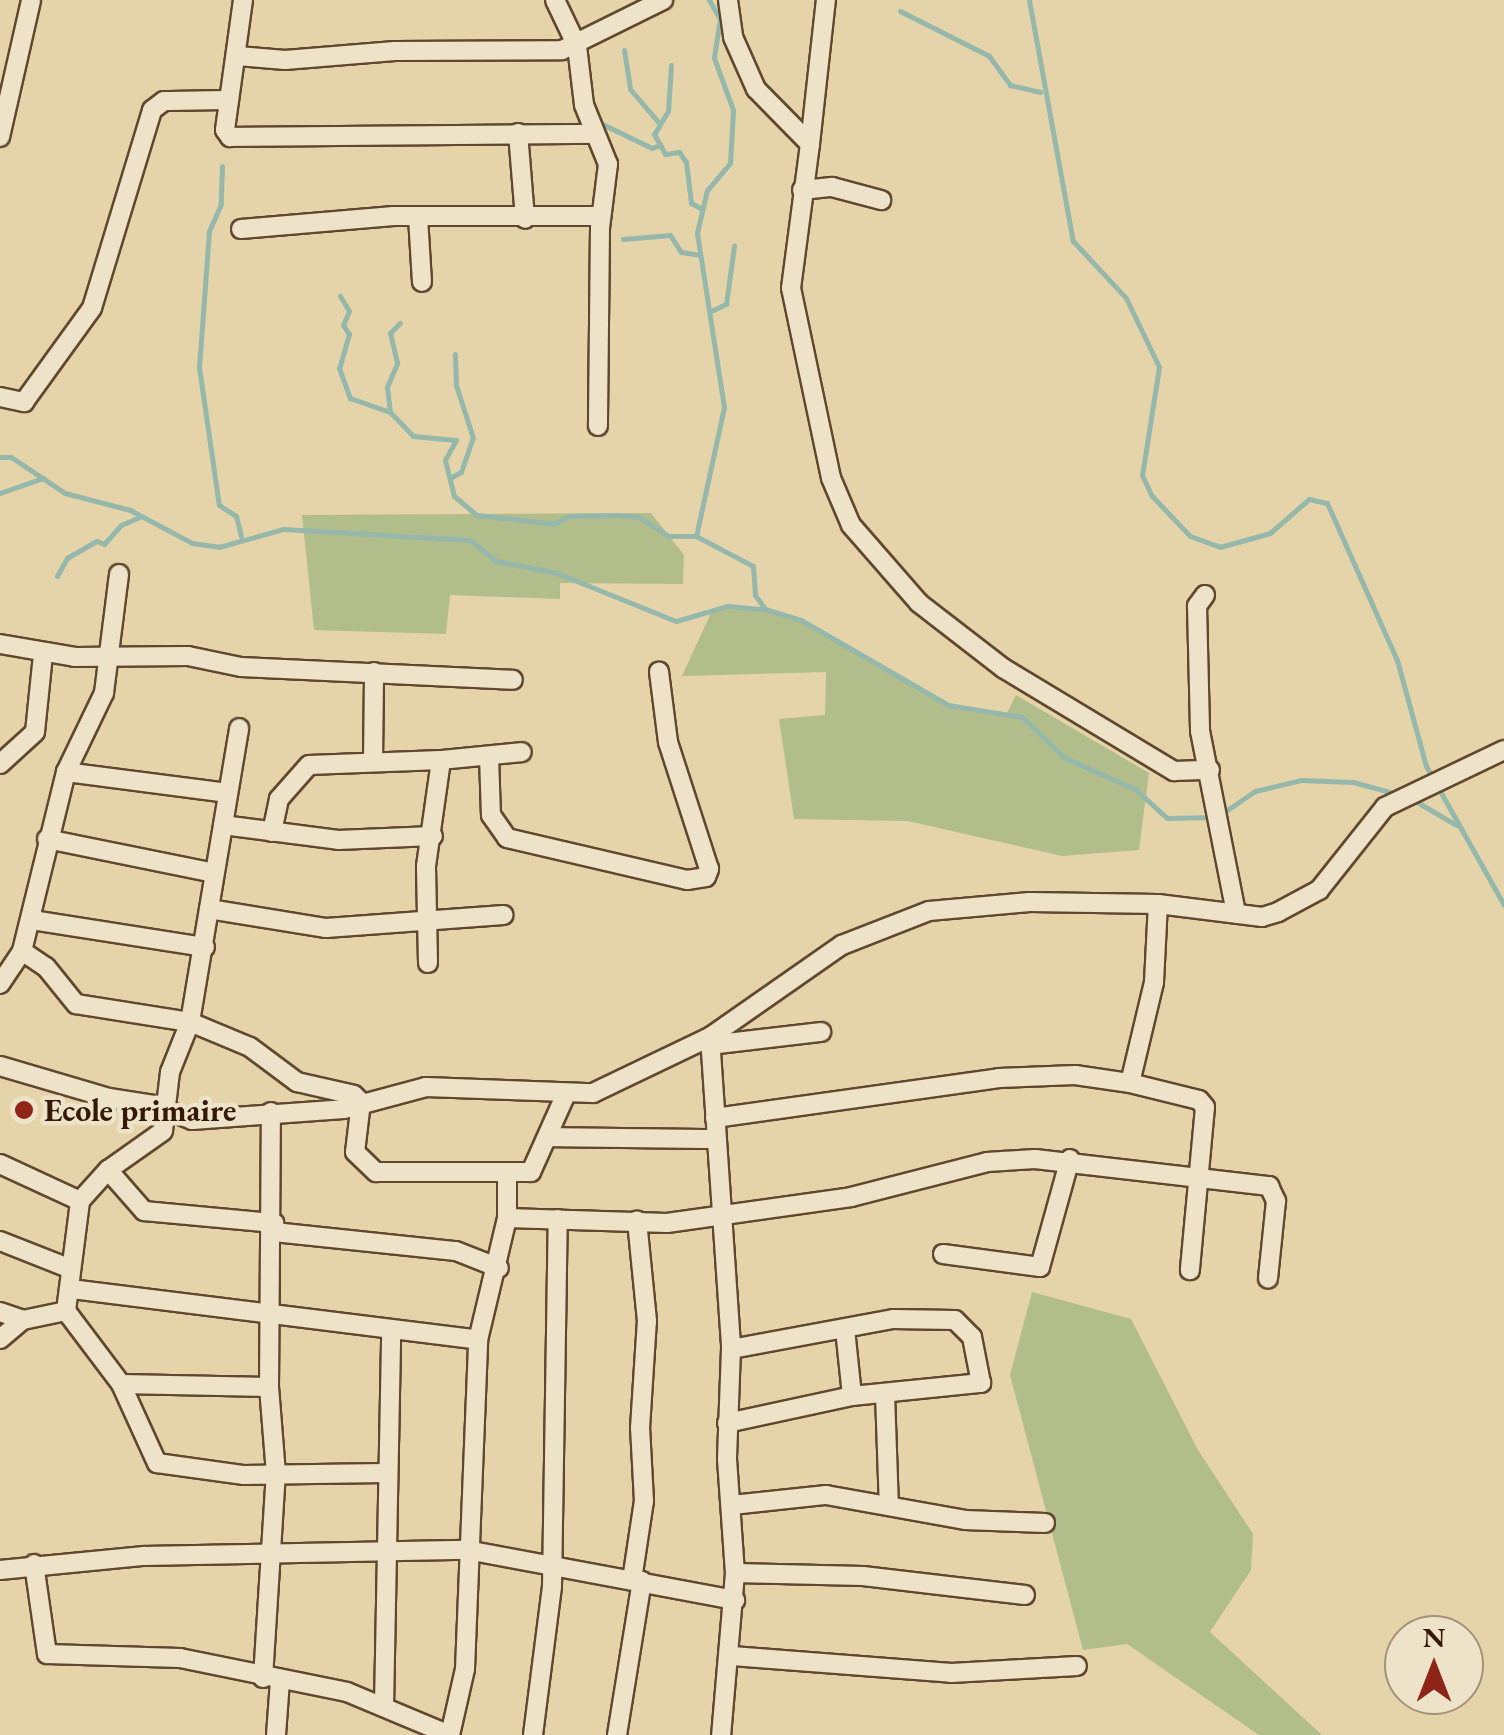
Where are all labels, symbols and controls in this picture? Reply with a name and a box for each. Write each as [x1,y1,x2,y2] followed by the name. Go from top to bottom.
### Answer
[44,1091,236,1129] place label: Ecole primaire
[13,1099,35,1121] marker: Ecole primaire
[1384,1615,1484,1715] north arrow
[1423,1619,1445,1655] text: N

